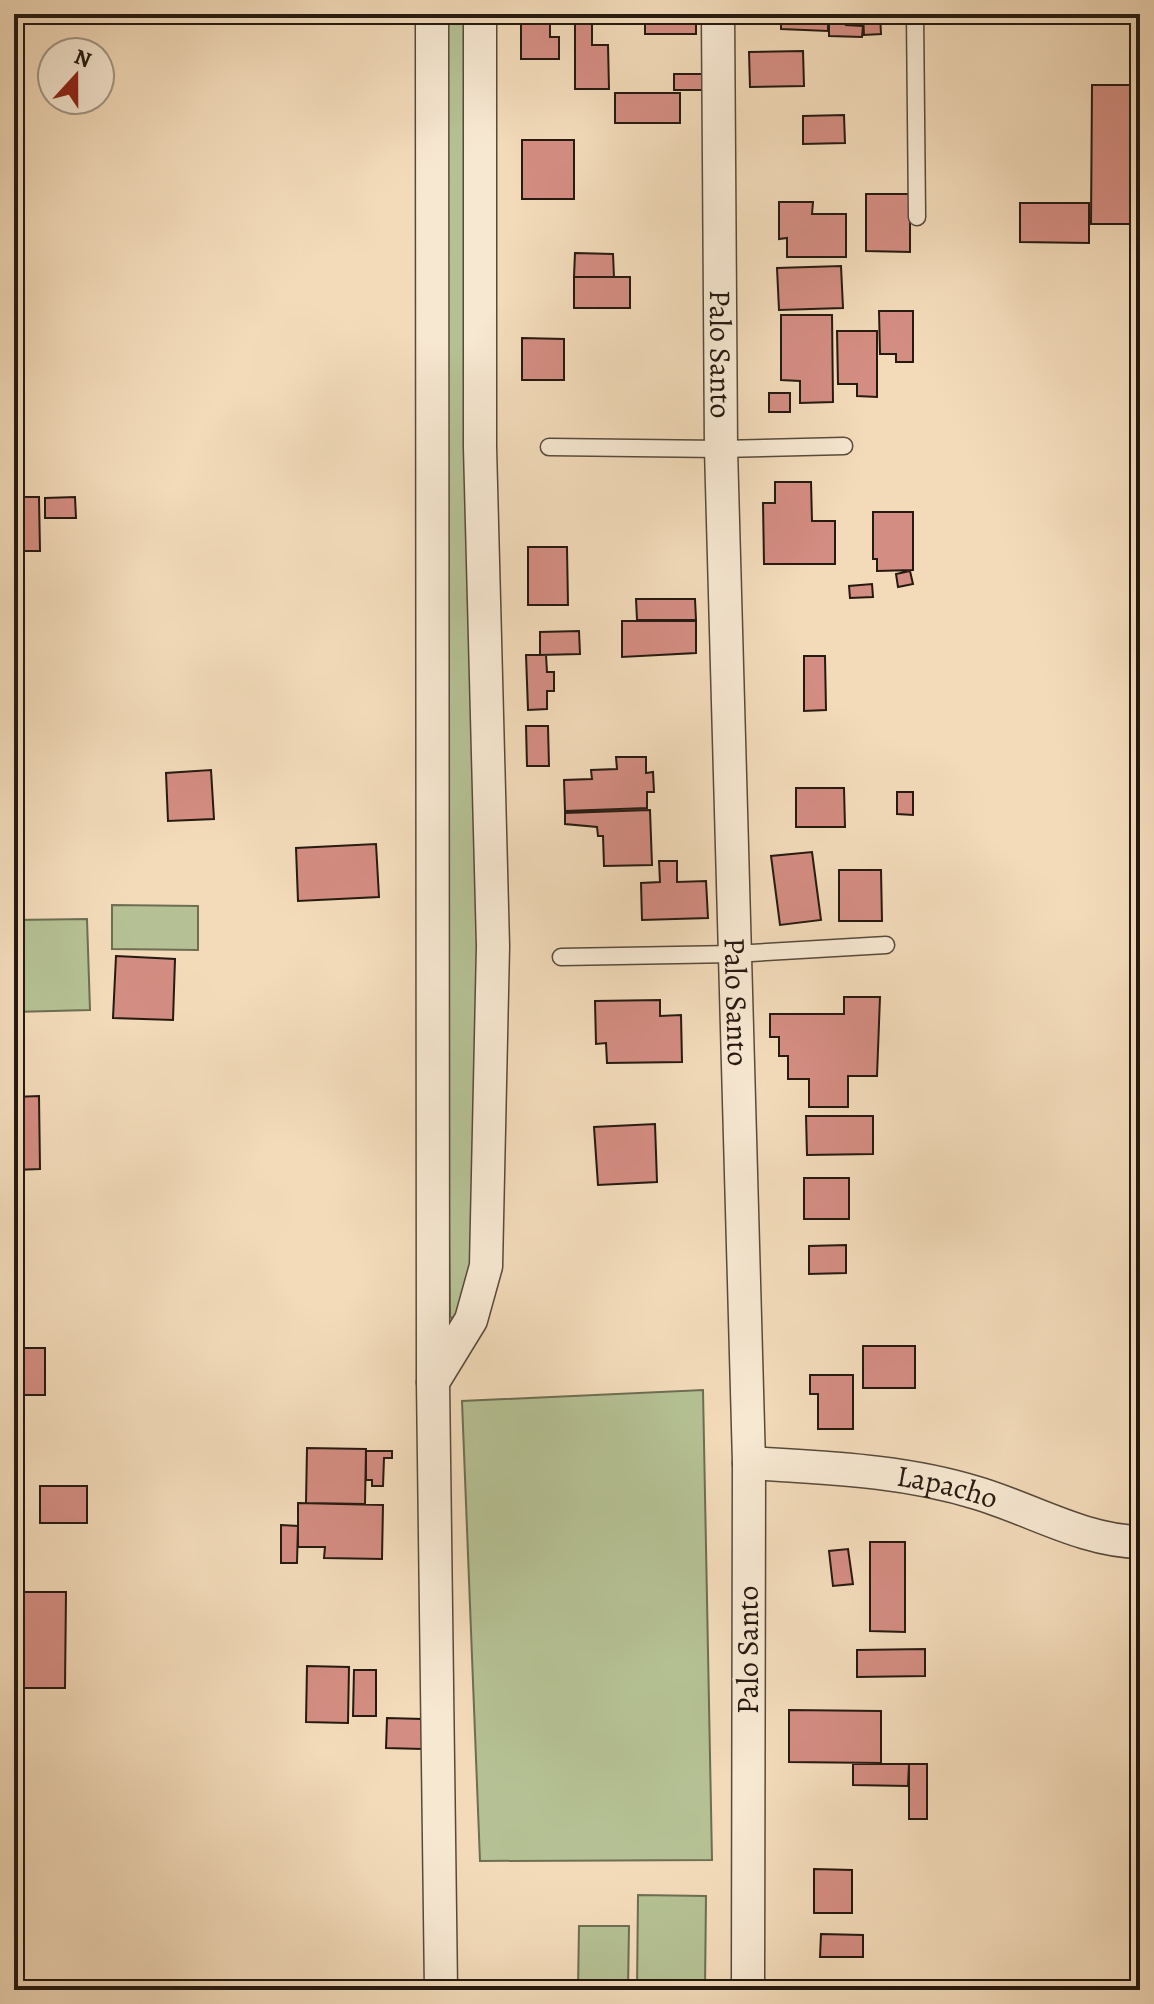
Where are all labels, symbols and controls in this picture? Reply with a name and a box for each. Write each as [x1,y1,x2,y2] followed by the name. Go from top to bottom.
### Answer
[36,36,116,116] north arrow
[70,41,96,75] text: N
[700,289,741,419] street label: Palo Santo
[714,937,758,1067] street label: Palo Santo
[894,1456,1003,1518] street label: Lapacho
[728,1586,768,1714] street label: Palo Santo

